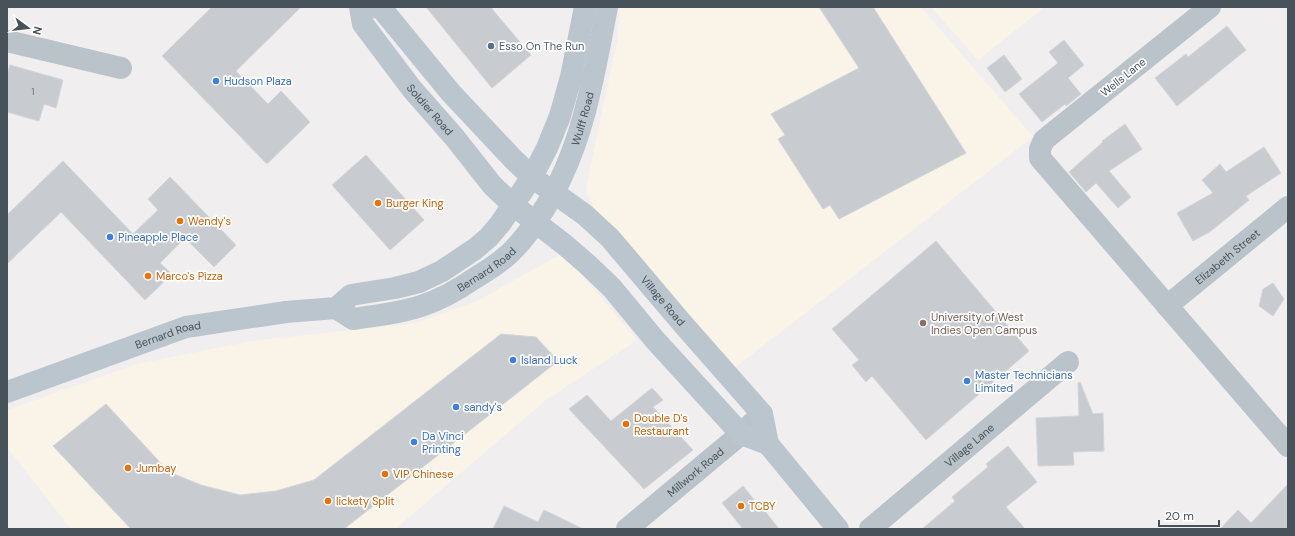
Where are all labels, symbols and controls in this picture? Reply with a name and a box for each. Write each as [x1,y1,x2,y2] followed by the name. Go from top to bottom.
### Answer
[8,8,48,48] north arrow
[30,25,45,36] text: N
[499,39,584,53] place label: Esso On The Run
[486,41,496,51] marker: Esso On The Run
[1098,55,1148,99] street label: Wells Lane
[224,74,292,88] place label: Hudson Plaza
[211,76,221,86] marker: Hudson Plaza
[404,81,456,138] street label: Soldier Road
[32,86,35,98] house number: 1
[568,90,597,147] street label: Wulff Road
[386,196,444,210] place label: Burger King
[373,198,383,208] marker: Burger King
[188,214,231,228] place label: Wendy's
[175,216,185,226] marker: Wendy's
[1192,226,1263,287] street label: Elizabeth Street
[118,230,198,244] place label: Pineapple Place
[105,232,115,242] marker: Pineapple Place
[455,244,519,295] street label: Bernard Road
[156,269,223,283] place label: Marco's Pizza
[143,271,153,281] marker: Marco's Pizza
[638,273,688,329] street label: Village Road
[931,310,1037,337] place label: University of West Indies Open Campus
[133,318,202,352] street label: Bernard Road
[918,318,928,328] marker: University of West Indies Open Campus
[521,353,578,367] place label: Island Luck
[508,355,518,365] marker: Island Luck
[975,368,1073,395] place label: Master Technicians Limited
[962,376,972,386] marker: Master Technicians Limited
[464,400,502,414] place label: sandy's
[451,402,461,412] marker: sandy's
[634,411,689,438] place label: Double D's Restaurant
[621,419,631,429] marker: Double D's Restaurant
[942,420,997,470] street label: Village Lane
[422,429,464,456] place label: Da Vinci Printing
[409,437,419,447] marker: Da Vinci Printing
[664,444,727,500] street label: Millwork Road
[136,461,176,475] place label: Jumbay
[123,463,133,473] marker: Jumbay
[393,467,453,481] place label: VIP Chinese
[380,469,390,479] marker: VIP Chinese
[336,494,395,508] place label: lickety Split
[323,496,333,506] marker: lickety Split
[749,499,776,513] place label: TCBY
[736,501,746,511] marker: TCBY
[1159,502,1219,528] scale bar
[1165,508,1194,524] text: 20 m

